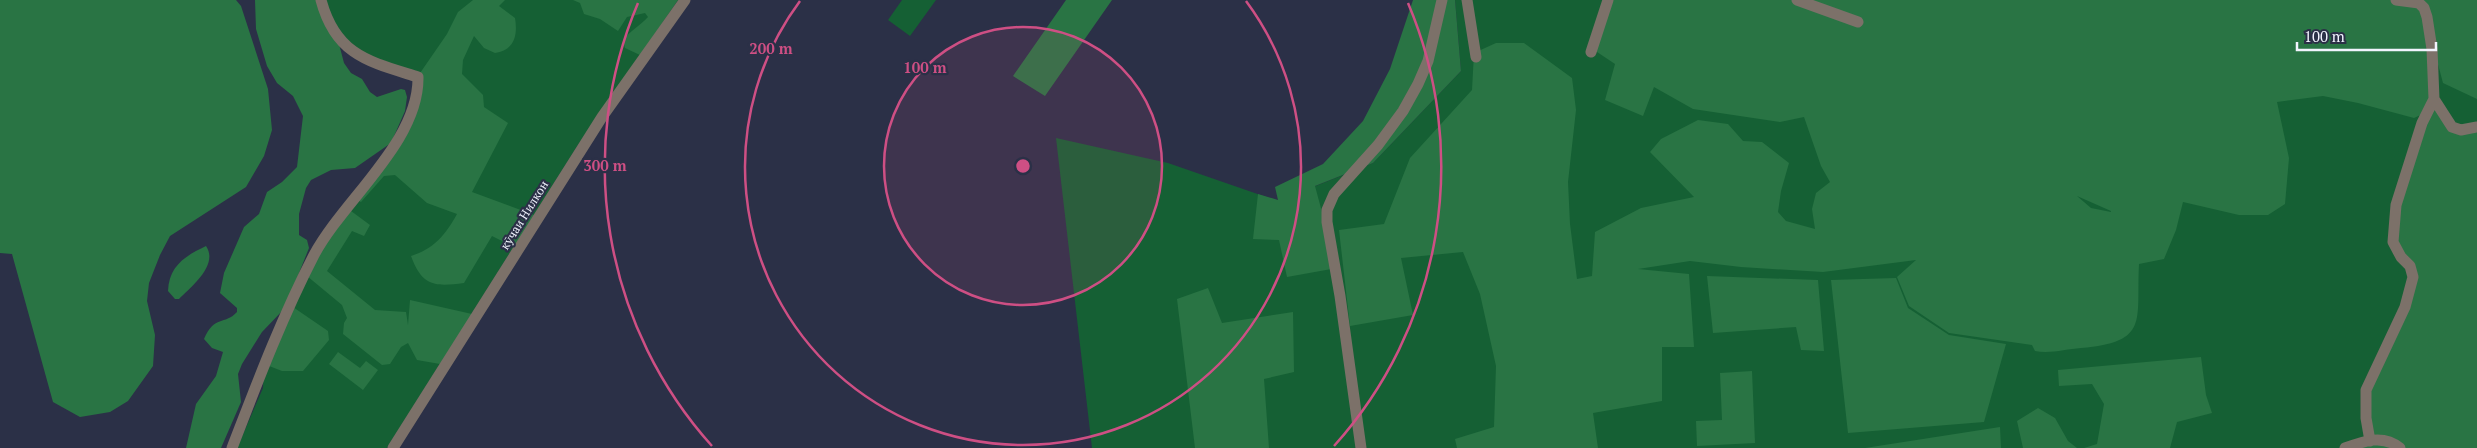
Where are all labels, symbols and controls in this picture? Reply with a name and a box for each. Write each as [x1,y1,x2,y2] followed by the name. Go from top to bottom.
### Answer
[2297,20,2436,52] scale bar
[2304,26,2345,46] text: 100 m
[749,38,793,58] text: 200 m
[903,57,947,77] text: 100 m
[583,155,627,175] text: 300 m
[1014,157,1032,175] centre of rings
[497,178,551,252] street label: кӯчаи Нилкон

